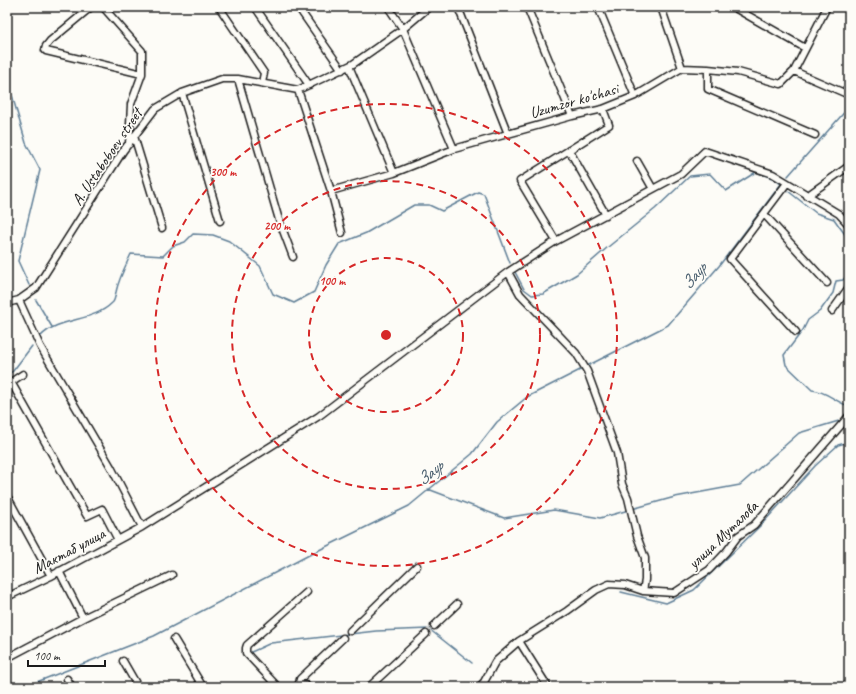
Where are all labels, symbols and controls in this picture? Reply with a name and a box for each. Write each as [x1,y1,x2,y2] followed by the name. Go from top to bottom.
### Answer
[527,78,622,123] street label: Uzumzor ko'chasi
[67,103,148,209] street label: A. Ustaboboev street
[210,164,237,180] text: 300 m
[264,218,291,234] text: 200 m
[677,256,713,294] water label: Заур
[319,273,346,289] text: 100 m
[379,328,393,342] centre of rings
[412,454,450,490] water label: Заур
[683,496,763,574] street label: улица Муталова
[30,523,110,578] street label: Мактаб улица
[28,642,105,668] scale bar
[34,648,61,664] text: 100 m

